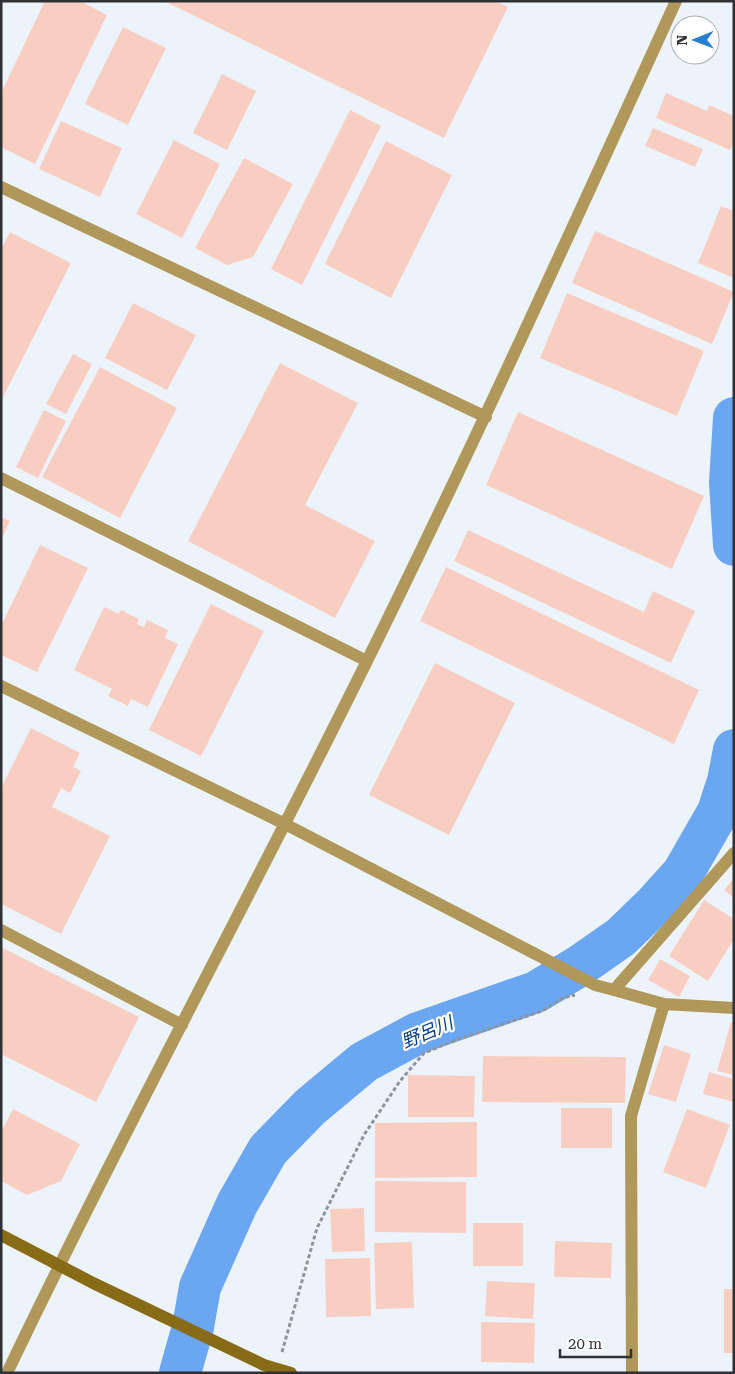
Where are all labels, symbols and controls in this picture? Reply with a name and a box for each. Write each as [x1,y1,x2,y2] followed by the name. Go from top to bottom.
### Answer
[670,15,720,65] north arrow
[674,34,690,46] text: N
[398,1011,458,1052] water label: 野呂川
[560,1326,631,1358] scale bar
[568,1335,603,1353] text: 20 m

